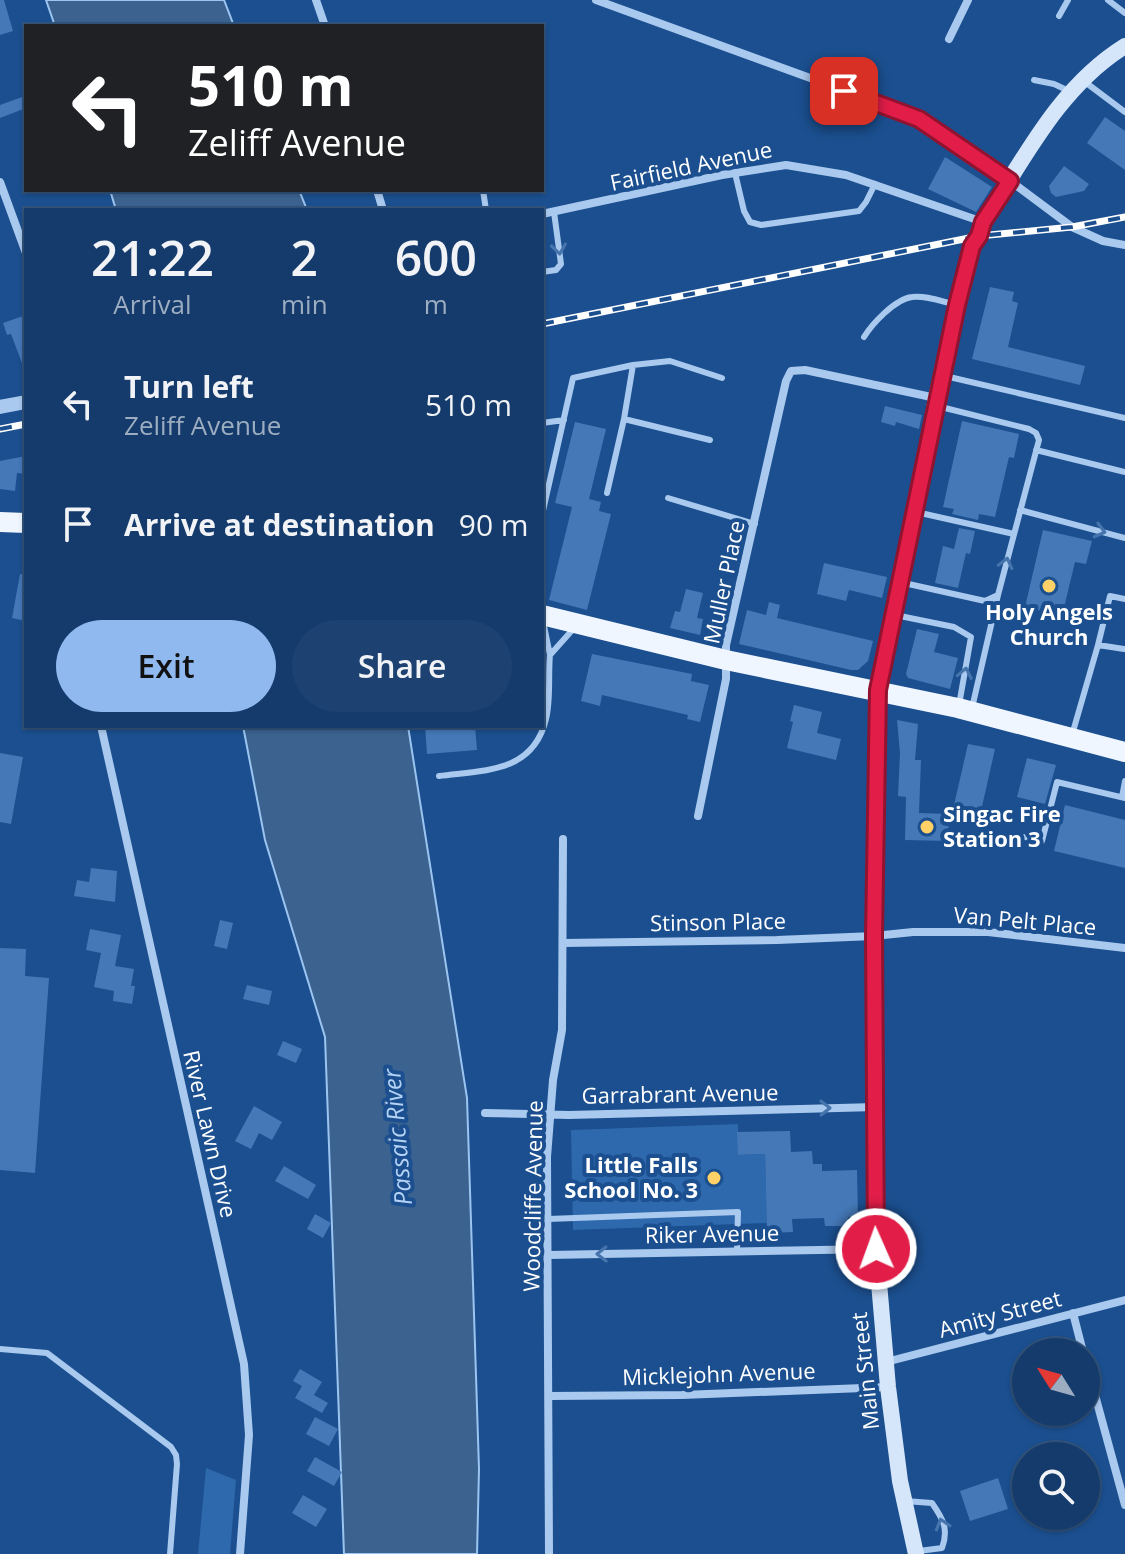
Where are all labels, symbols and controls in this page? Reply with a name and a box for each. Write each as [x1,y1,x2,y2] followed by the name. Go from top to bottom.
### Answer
[188,46,354,122] text: 510 m
[56,56,160,160] icon: left
[810,57,878,125] pin
[822,69,866,113] icon: arrive
[188,118,406,167] text: Zeliff Avenue
[607,133,774,197] street label: Fairfield Avenue
[91,225,214,290] text: 21:22
[291,225,318,290] text: 2
[395,225,477,290] text: 600
[550,242,567,256] one-way arrow
[113,286,192,322] text: Arrival
[281,286,328,322] text: min
[424,286,448,322] text: m
[124,366,254,407] text: Turn left
[56,382,100,426] icon: left
[425,384,512,425] text: 510 m
[124,407,281,443] text: Zeliff Avenue
[56,502,100,546] icon: arrive
[124,504,435,545] text: Arrive at destination
[459,504,529,545] text: 90 m
[695,517,751,646] street label: Muller Place
[1092,522,1106,539] one-way arrow
[997,557,1014,571] one-way arrow
[1040,577,1058,595] marker: Holy Angels Church
[985,596,1113,651] place label: Holy Angels Church
[56,620,276,712] button: Exit
[292,620,512,712] button: Share
[956,666,973,680] one-way arrow
[943,798,1061,853] place label: Singac Fire Station 3
[918,818,936,836] marker: Singac Fire Station 3
[952,899,1098,941] street label: Van Pelt Place
[650,905,786,937] street label: Stinson Place
[177,1047,245,1220] street label: River Lawn Drive
[374,1066,419,1207] water label: Passaic River
[581,1076,779,1110] street label: Garrabrant Avenue
[515,1100,549,1292] street label: Woodcliffe Avenue
[819,1100,832,1117] one-way arrow
[564,1149,698,1204] place label: Little Falls School No. 3
[705,1169,723,1187] marker: Little Falls School No. 3
[834,1207,918,1291] position arrow
[645,1217,779,1249] street label: Riker Avenue
[595,1245,608,1263] one-way arrow
[935,1282,1065,1344] street label: Amity Street
[843,1311,885,1431] street label: Main Street
[1012,1338,1100,1426] north arrow
[1012,1338,1100,1530] map controls
[622,1355,816,1391] street label: Micklejohn Avenue
[1012,1442,1100,1530] button: search
[935,1518,951,1531] one-way arrow

